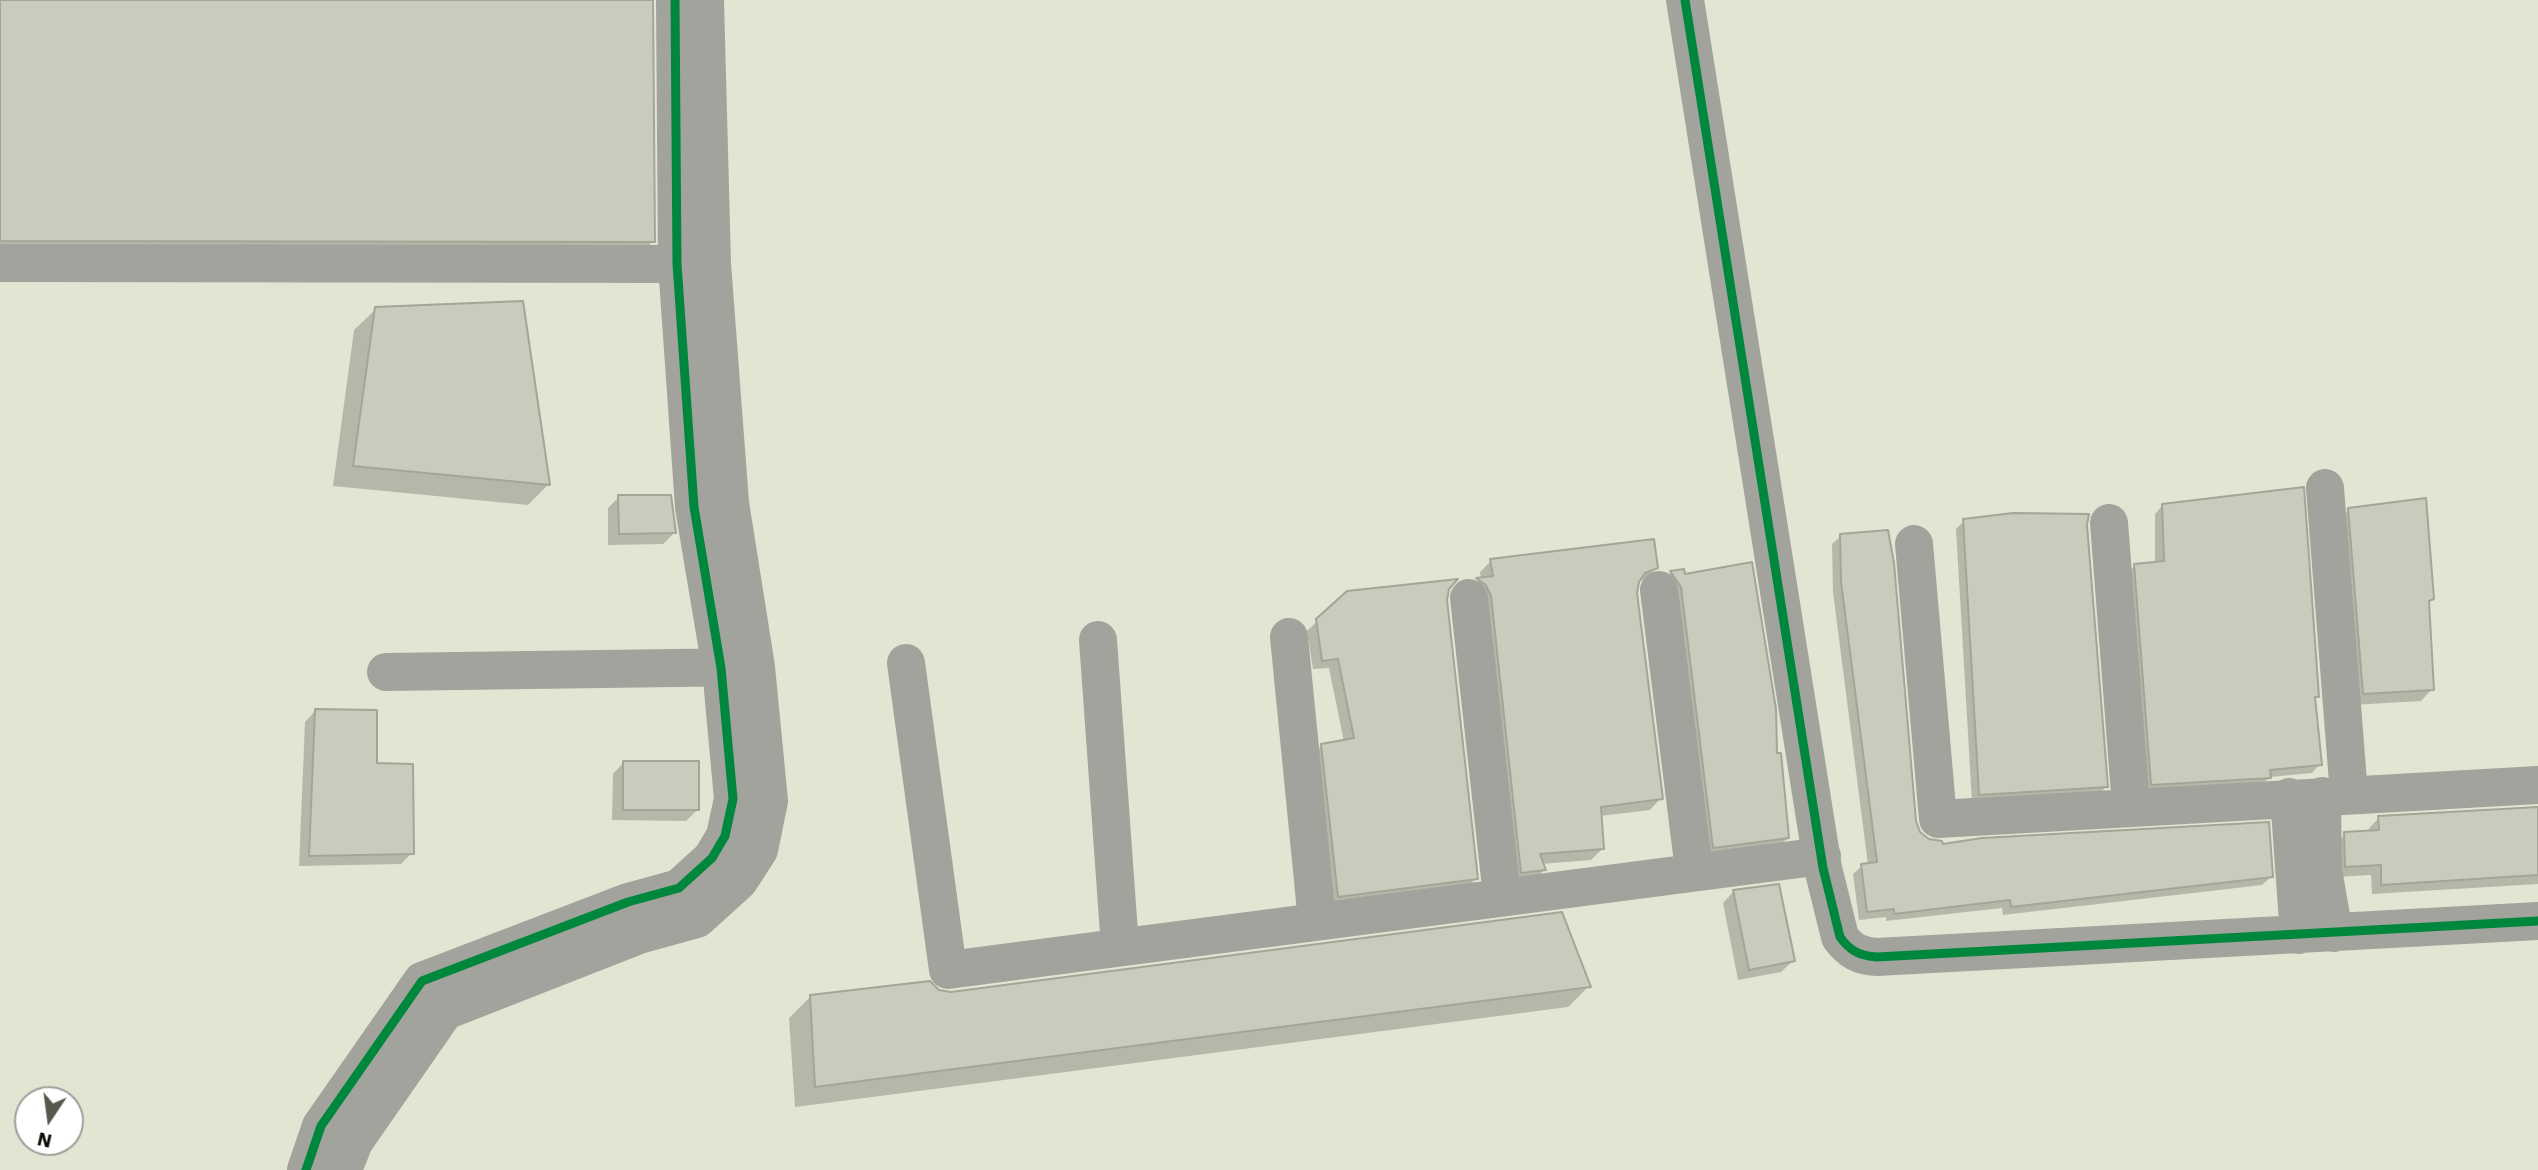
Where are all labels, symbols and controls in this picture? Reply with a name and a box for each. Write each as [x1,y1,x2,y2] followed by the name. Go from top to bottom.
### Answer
[14,1086,84,1156] north arrow
[35,1127,54,1153] text: N

